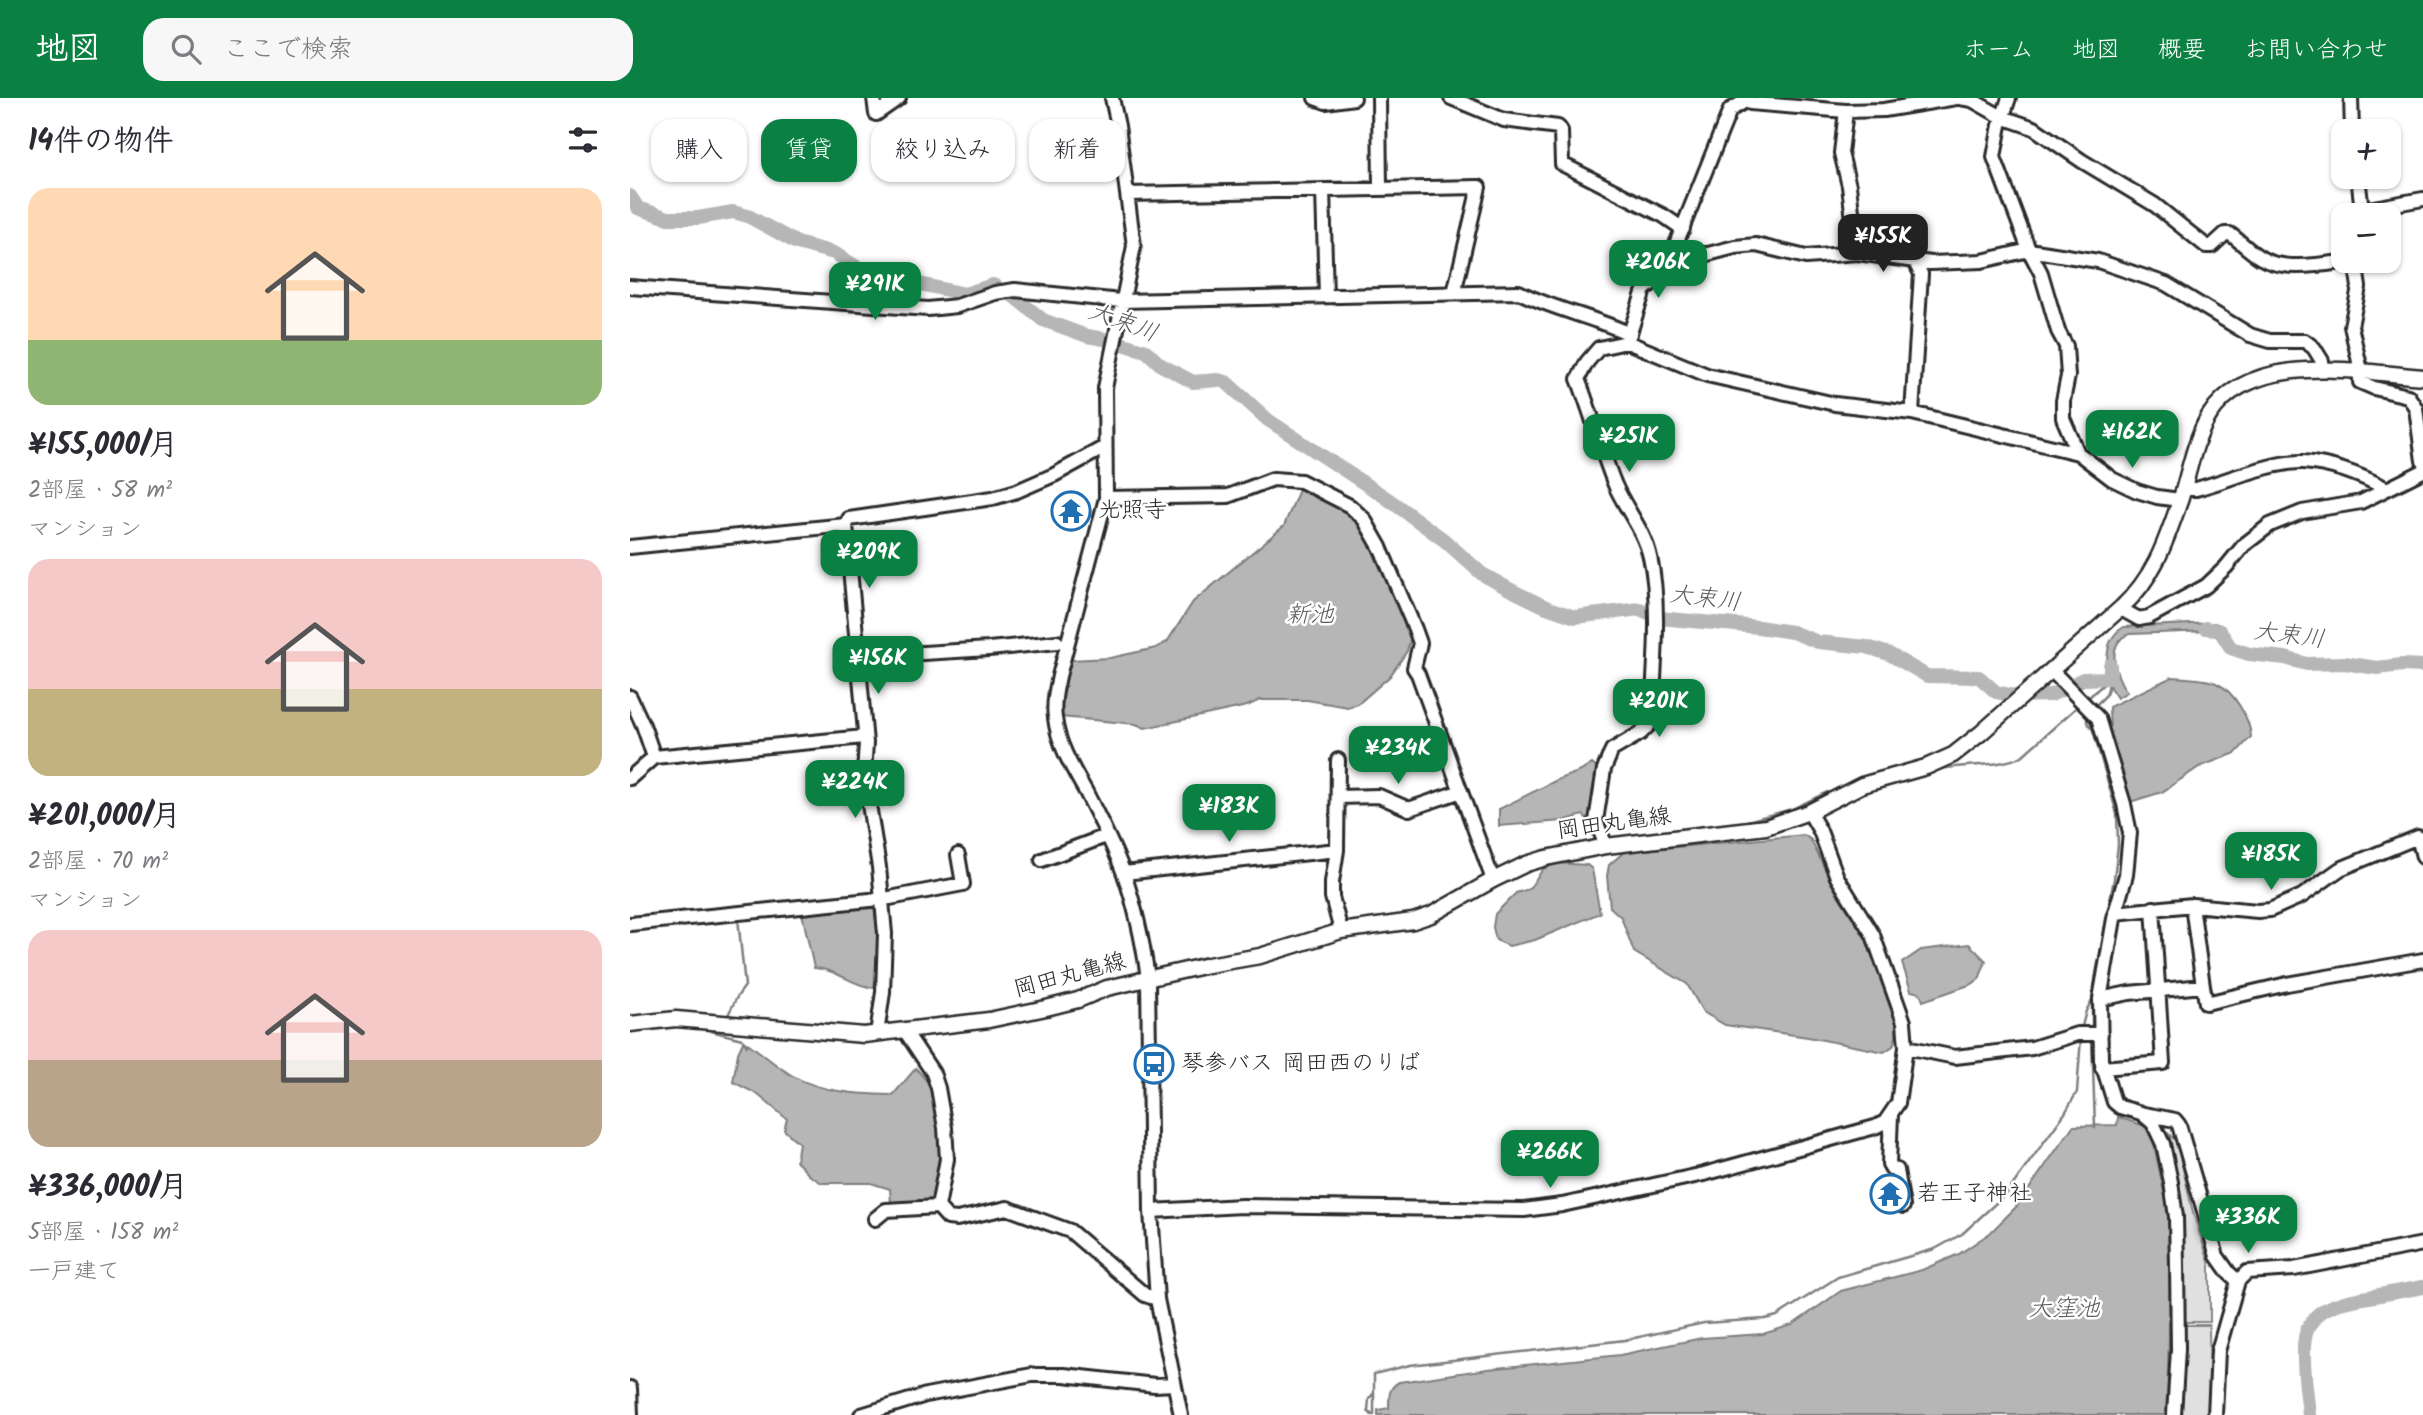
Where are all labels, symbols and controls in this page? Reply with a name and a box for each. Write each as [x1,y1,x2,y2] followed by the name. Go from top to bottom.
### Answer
[143,18,633,81] search box
[35,24,101,77] text: 地図
[223,29,353,71] text: ここで検索
[167,30,205,68] icon: search
[1963,31,2034,70] text: ホーム
[2072,31,2120,70] text: 地図
[2158,31,2206,70] text: 概要
[2244,31,2388,70] text: お問い合わせ
[28,118,173,166] text: 14件の物件
[651,119,747,182] chip: 購入
[761,119,857,182] chip: 賃貸
[871,119,1015,182] chip: 絞り込み
[1029,119,1125,182] chip: 新着
[2331,119,2401,273] map controls
[2331,119,2401,189] button: +
[564,121,602,159] icon: filters
[2331,203,2401,273] button: −
[1834,214,1932,274] pin: ¥155K
[1854,219,1912,255] text: ¥155K
[252,233,378,359] icon: home
[1609,240,1707,300] pin: ¥206K
[1625,245,1691,281] text: ¥206K
[826,262,924,322] pin: ¥291K
[845,267,905,303] text: ¥291K
[1083,292,1163,354] water label: 大束川
[2083,410,2181,470] pin: ¥162K
[1580,414,1678,474] pin: ¥251K
[2102,415,2162,451] text: ¥162K
[1599,419,1659,455] text: ¥251K
[28,422,178,470] text: ¥155,000/月
[28,473,172,509] text: 2部屋 · 58 m²
[1050,490,1092,532] temple icon: 光照寺
[1098,493,1167,529] place label: 光照寺
[28,512,142,548] text: マンション
[820,531,918,590] pin: ¥209K
[837,535,901,571] text: ¥209K
[1667,575,1743,623] water label: 大束川
[1286,596,1335,635] water label: 新池
[252,604,378,730] icon: home
[2251,612,2327,660] water label: 大束川
[829,636,927,696] pin: ¥156K
[848,641,908,677] text: ¥156K
[1610,680,1708,739] pin: ¥201K
[1629,684,1689,720] text: ¥201K
[1349,726,1447,786] pin: ¥234K
[1365,731,1431,767] text: ¥234K
[806,760,904,820] pin: ¥224K
[821,765,889,801] text: ¥224K
[1180,784,1278,844] pin: ¥183K
[1198,789,1260,825] text: ¥183K
[28,793,181,841] text: ¥201,000/月
[1555,798,1673,850] street label: 岡田丸亀線
[2222,832,2320,892] pin: ¥185K
[2241,837,2301,873] text: ¥185K
[28,844,168,880] text: 2部屋 · 70 m²
[28,883,142,919] text: マンション
[1010,944,1130,1008] street label: 岡田丸亀線
[252,975,378,1101] icon: home
[1133,1043,1175,1085] bus stop icon: 琴参バス 岡田西のりば
[1181,1046,1420,1082] place label: 琴参バス 岡田西のりば
[1501,1130,1599,1190] pin: ¥266K
[1517,1135,1583,1171] text: ¥266K
[28,1164,188,1212] text: ¥336,000/月
[1869,1173,1911,1215] temple icon: 若王子神社
[1917,1176,2032,1212] place label: 若王子神社
[2199,1196,2297,1255] pin: ¥336K
[2215,1200,2281,1236] text: ¥336K
[28,1215,178,1251] text: 5部屋 · 158 m²
[28,1254,120,1290] text: 一戸建て
[2028,1290,2101,1329] water label: 大窪池

